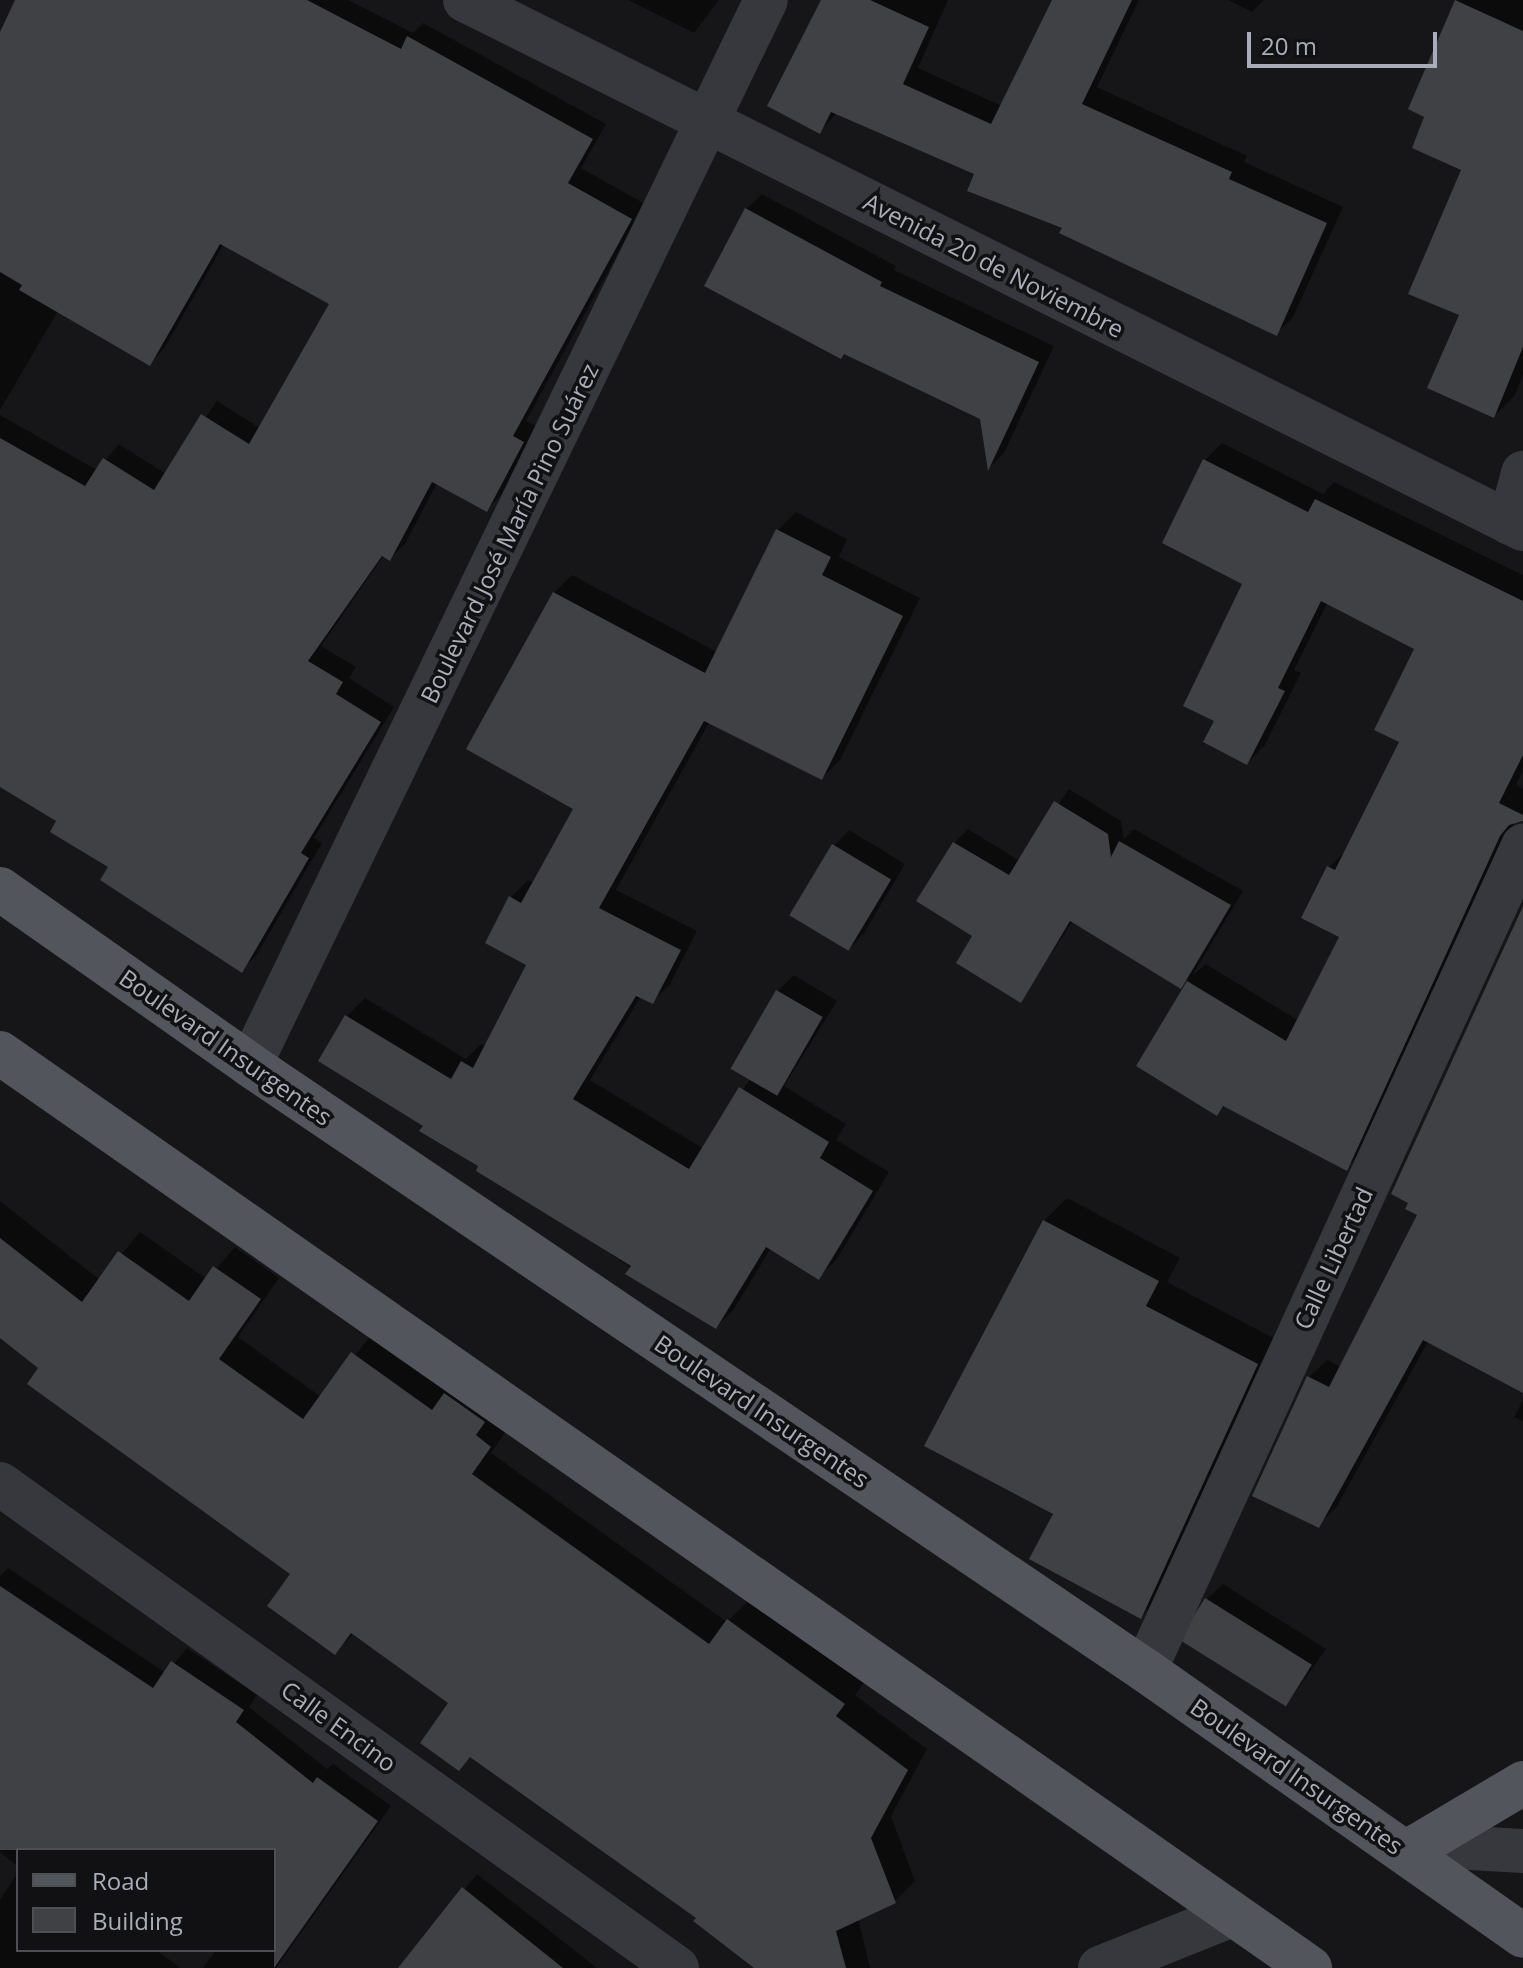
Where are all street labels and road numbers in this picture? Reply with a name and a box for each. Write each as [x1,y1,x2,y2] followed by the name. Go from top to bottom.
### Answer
[859,187,1129,343] street label: Avenida 20 de Noviembre
[414,358,604,708] street label: Boulevard José María Pino Suárez
[114,963,338,1131] street label: Boulevard Insurgentes
[1288,1182,1378,1334] street label: Calle Libertad
[649,1329,875,1493] street label: Boulevard Insurgentes
[276,1675,402,1777] street label: Calle Encino
[1185,1692,1409,1860] street label: Boulevard Insurgentes

